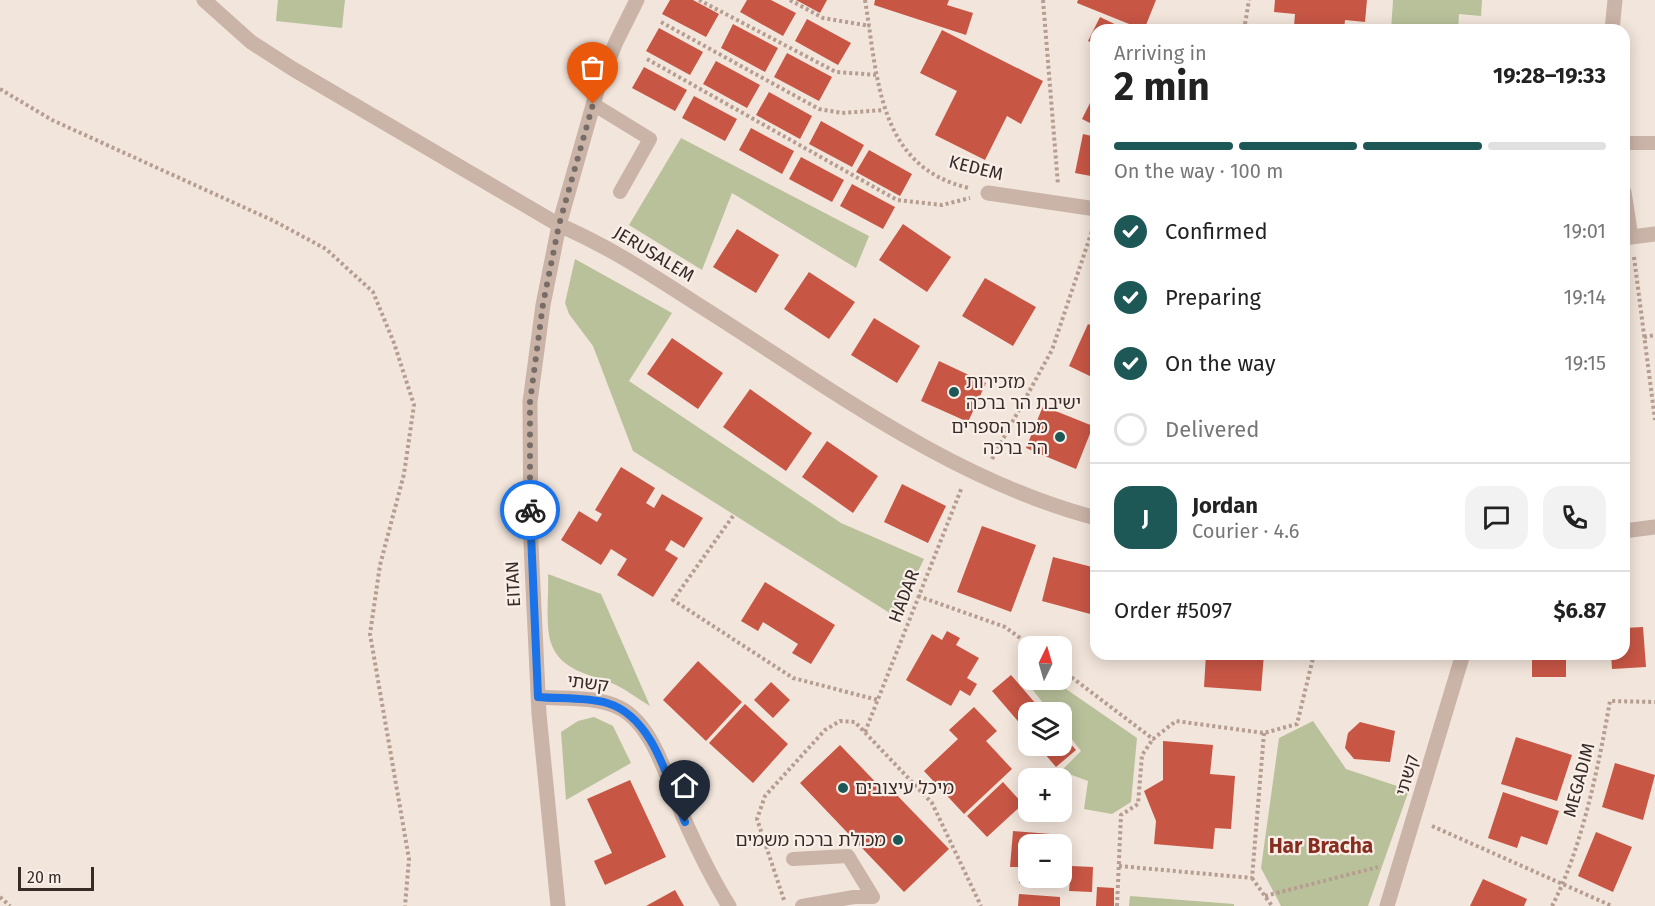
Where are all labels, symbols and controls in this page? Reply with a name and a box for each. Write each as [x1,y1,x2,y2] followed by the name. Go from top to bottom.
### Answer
[1114,41,1207,65] text: Arriving in
[567,42,618,104] pin
[576,51,609,84] icon: bag
[1493,62,1606,89] text: 19:28–19:33
[1114,64,1210,110] text: 2 min
[946,151,1006,185] street label: KEDEM
[1114,159,1283,183] text: On the way · 100 m
[1114,215,1147,248] icon: check
[1165,218,1268,245] text: Confirmed
[1563,219,1606,243] text: 19:01
[610,221,698,287] street label: JERUSALEM
[1114,281,1147,314] icon: check
[1165,284,1261,311] text: Preparing
[1564,285,1606,309] text: 19:14
[1114,347,1147,380] icon: check
[1165,350,1276,377] text: On the way
[1564,351,1606,375] text: 19:15
[966,371,1081,414] place label: מזכירות ישיבת הר ברכה
[947,385,961,399] marker: מזכירות ישיבת הר ברכה
[951,416,1048,459] place label: מכון הספרים הר ברכה
[1165,416,1260,443] text: Delivered
[1053,430,1067,444] marker: מכון הספרים הר ברכה
[500,480,560,540] courier
[1465,486,1528,549] button: chat
[1543,486,1606,549] button: phone
[1192,492,1258,519] text: Jordan
[514,494,547,527] icon: bike
[1142,504,1149,531] text: J
[1192,519,1299,543] text: Courier · 4.6
[501,560,525,608] street label: EITAN
[884,566,924,626] street label: HADAR
[1114,597,1232,624] text: Order #5097
[1553,597,1606,624] text: $6.87
[1018,636,1072,690] north arrow
[1018,636,1072,888] map controls
[566,670,610,696] street label: קשתי
[1018,702,1072,756] button: layers
[1559,740,1599,820] street label: MEGADIM
[1391,752,1423,798] street label: קשתי
[659,760,710,822] pin
[1018,768,1072,822] button: +
[668,769,701,802] icon: home
[855,777,954,799] place label: מיכל עיצובים
[836,781,850,795] marker: מיכל עיצובים
[735,829,886,851] place label: מכולת ברכה משמים
[891,833,905,847] marker: מכולת ברכה משמים
[1269,833,1373,859] district label: Har Bracha
[1018,834,1072,888] button: −
[18,864,94,892] scale bar
[27,868,62,887] text: 20 m

